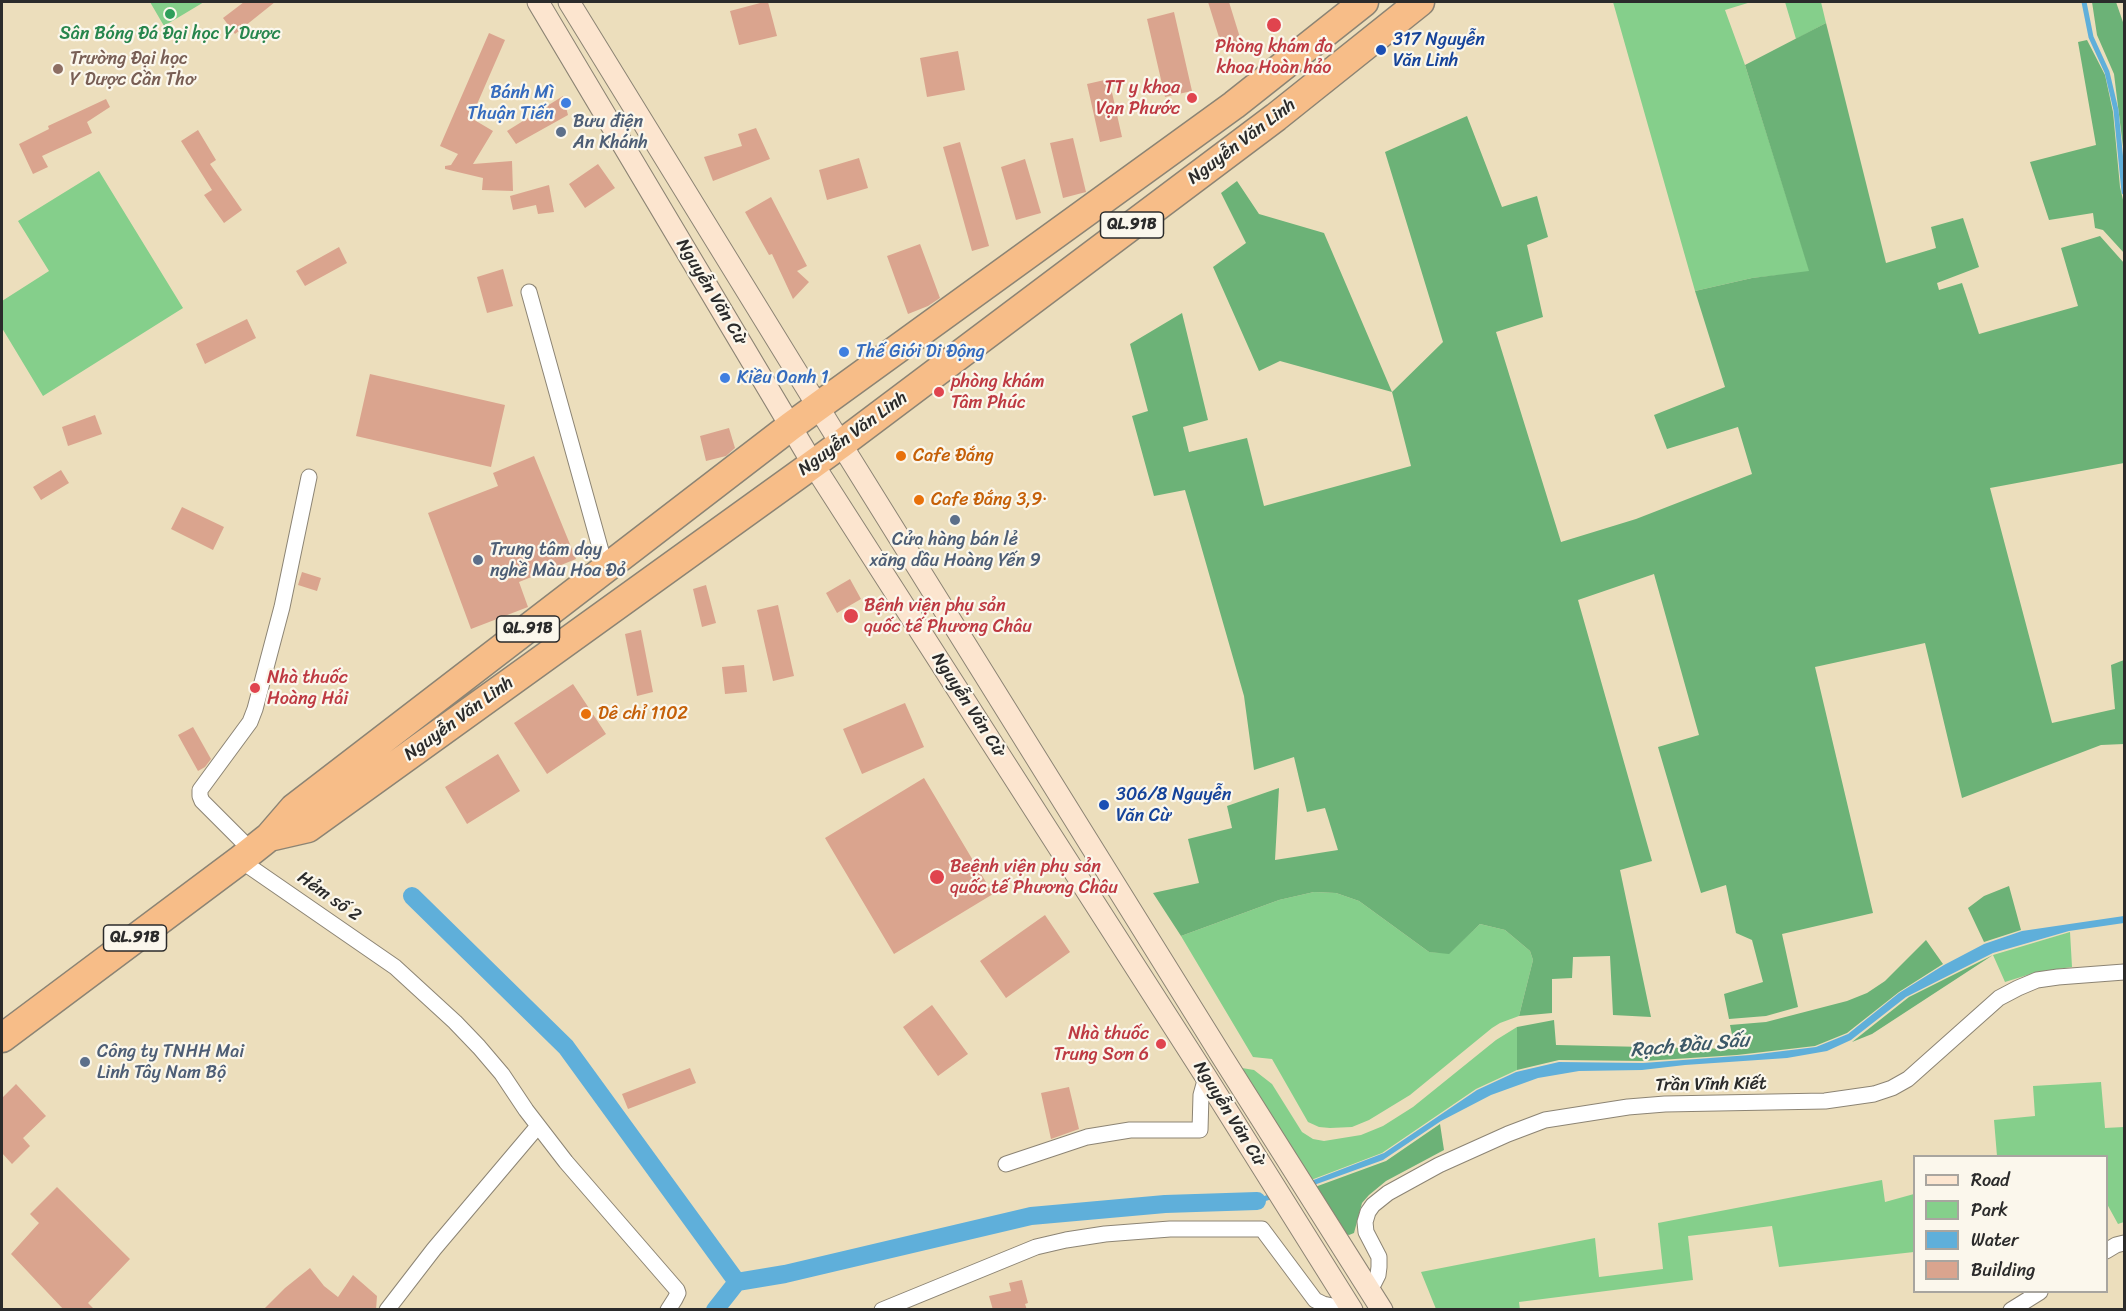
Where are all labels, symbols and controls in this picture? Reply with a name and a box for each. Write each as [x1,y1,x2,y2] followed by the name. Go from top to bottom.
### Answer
[163,7,177,21] marker: Sân Bóng Đá Đại học Y Dược
[1265,16,1283,34] marker: Phòng khám đa khoa Hoàn hảo
[59,23,281,45] place label: Sân Bóng Đá Đại học Y Dược
[1393,29,1485,72] place label: 317 Nguyễn Văn Linh
[1215,36,1333,78] place label: Phòng khám đa khoa Hoàn hảo
[1374,43,1388,57] marker: 317 Nguyễn Văn Linh
[70,48,196,90] place label: Trường Đại học Y Dược Cần Thơ
[51,62,65,76] marker: Trường Đại học Y Dược Cần Thơ
[1096,77,1180,119] place label: TT y khoa Vạn Phước
[468,82,554,124] place label: Bánh Mì Thuận Tiến
[1185,91,1199,105] marker: TT y khoa Vạn Phước
[1184,94,1300,190] street label: Nguyễn Văn Linh
[559,96,573,110] marker: Bánh Mì Thuận Tiến
[573,111,648,154] place label: Bưu điện An Khánh
[554,125,568,139] marker: Bưu điện An Khánh
[1100,212,1164,238] road number: QL.91B
[671,235,751,349] street label: Nguyễn Văn Cừ
[856,341,985,363] place label: Thế Giới Di Động
[837,345,851,359] marker: Thế Giới Di Động
[737,367,829,389] place label: Kiều Oanh 1
[718,371,732,385] marker: Kiều Oanh 1
[951,371,1044,413] place label: phòng khám Tâm Phúc
[932,385,946,399] marker: phòng khám Tâm Phúc
[794,387,912,481] street label: Nguyễn Văn Linh
[913,445,994,467] place label: Cafe Đắng
[894,449,908,463] marker: Cafe Đắng
[931,489,1047,511] place label: Cafe Đắng 3,9·
[912,493,926,507] marker: Cafe Đắng 3,9·
[948,513,962,527] marker: Cửa hàng bán lẻ xăng dầu Hoàng Yến 9
[869,529,1041,572] place label: Cửa hàng bán lẻ xăng dầu Hoàng Yến 9
[490,539,626,582] place label: Trung tâm dạy nghề Màu Hoa Đỏ
[471,553,485,567] marker: Trung tâm dạy nghề Màu Hoa Đỏ
[864,595,1032,638] place label: Bệnh viện phụ sản quốc tế Phương Châu
[842,607,860,625] marker: Bệnh viện phụ sản quốc tế Phương Châu
[496,616,560,642] road number: QL.91B
[926,649,1010,761] street label: Nguyễn Văn Cừ
[267,667,348,710] place label: Nhà thuốc Hoàng Hải
[400,672,518,766] street label: Nguyễn Văn Linh
[248,681,262,695] marker: Nhà thuốc Hoàng Hải
[598,703,688,725] place label: Dê chỉ 1102
[579,707,593,721] marker: Dê chỉ 1102
[1116,784,1231,826] place label: 306/8 Nguyễn Văn Cừ
[1097,798,1111,812] marker: 306/8 Nguyễn Văn Cừ
[950,856,1118,898] place label: Beệnh viện phụ sản quốc tế Phương Châu
[293,867,365,927] street label: Hẻm số 2
[928,868,946,886] marker: Beệnh viện phụ sản quốc tế Phương Châu
[104,925,166,951] road number: QL.91B
[1054,1023,1149,1066] place label: Nhà thuốc Trung Sơn 6
[1630,1029,1750,1063] water label: Rạch Đầu Sấu
[1154,1037,1168,1051] marker: Nhà thuốc Trung Sơn 6
[97,1041,244,1084] place label: Công ty TNHH Mai Linh Tây Nam Bộ
[78,1055,92,1069] marker: Công ty TNHH Mai Linh Tây Nam Bộ
[1188,1058,1270,1170] street label: Nguyễn Văn Cừ
[1655,1073,1767,1097] street label: Trần Vĩnh Kiết
[1913,1155,2108,1293] legend
[1971,1164,2010,1196] text: Road
[1971,1194,2008,1226] text: Park
[1971,1224,2018,1256] text: Water
[1971,1254,2035,1286] text: Building

